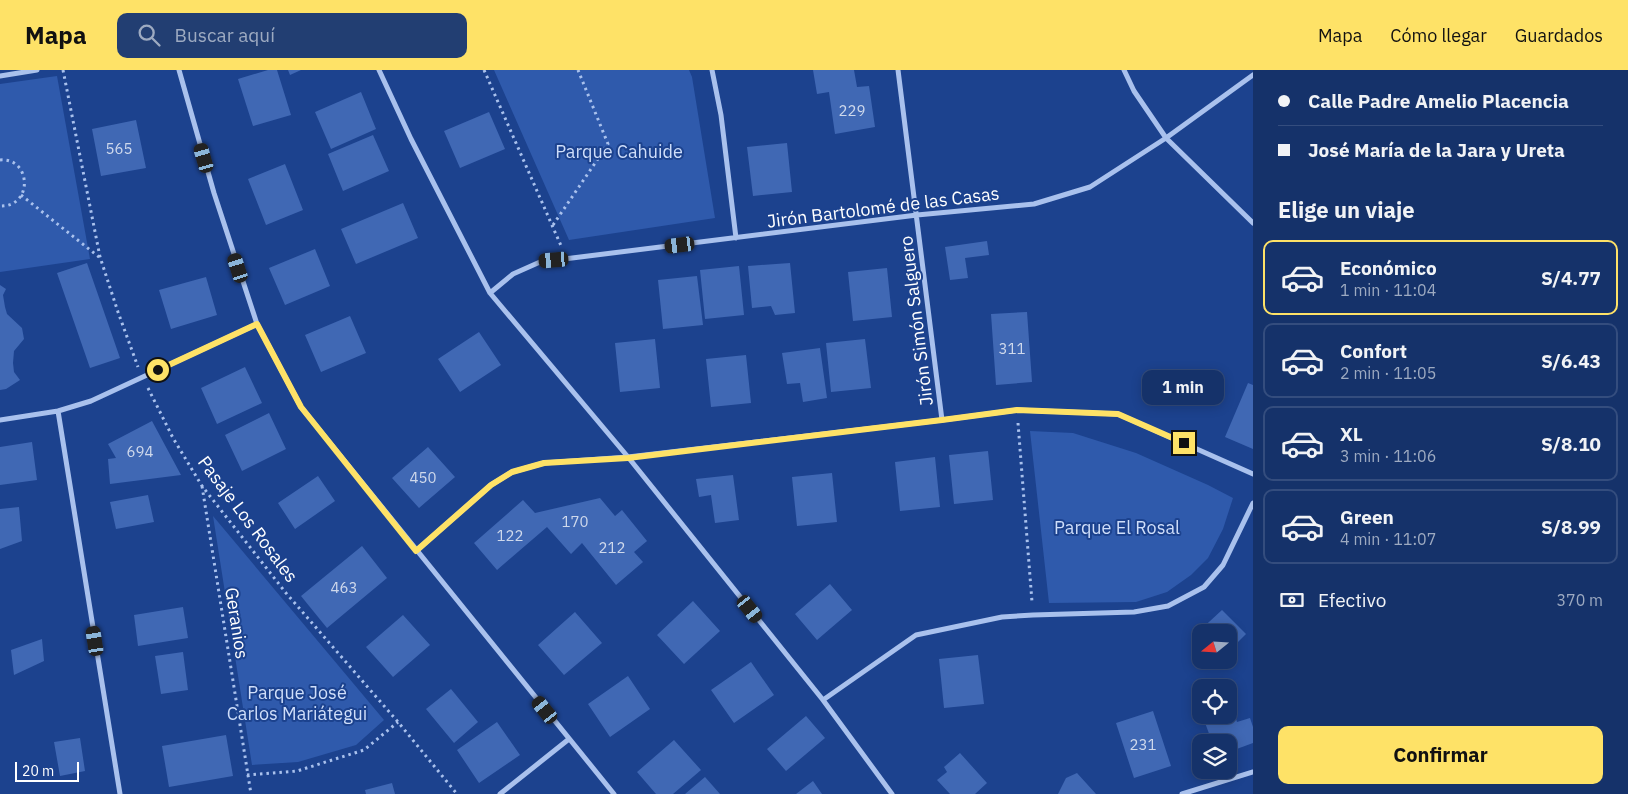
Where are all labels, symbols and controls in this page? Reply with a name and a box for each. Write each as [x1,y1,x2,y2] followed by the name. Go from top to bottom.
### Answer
[117,13,467,58] search box
[25,19,87,51] text: Mapa
[135,21,163,49] icon: search
[175,23,275,47] text: Buscar aquí
[1318,24,1362,47] text: Mapa
[1390,24,1487,47] text: Cómo llegar
[1515,24,1603,47] text: Guardados
[1308,89,1569,113] text: Calle Padre Amelio Placencia
[838,101,866,120] house number: 229
[1308,138,1565,162] text: José María de la Jara y Ureta
[105,139,133,158] house number: 565
[555,140,683,163] park label: Parque Cahuide
[192,142,215,174] car
[765,181,1001,233] street label: Jirón Bartolomé de las Casas
[1278,195,1415,224] text: Elige un viaje
[894,235,938,407] street label: Jirón Simón Salguero
[664,236,695,254] car
[226,251,249,285] car
[538,251,569,269] car
[1280,255,1325,300] icon: car
[1340,256,1437,280] text: Económico
[1541,266,1601,290] text: S/4.77
[1340,280,1436,300] text: 1 min · 11:04
[1280,338,1325,383] icon: car
[998,339,1026,358] house number: 311
[1340,339,1407,363] text: Confort
[1541,349,1601,373] text: S/6.43
[147,359,169,381] route start
[1340,363,1436,383] text: 2 min · 11:05
[1143,370,1225,406] callout: 1 min
[1162,377,1204,397] text: 1 min
[1280,421,1325,466] icon: car
[1340,422,1363,446] text: XL
[1173,432,1195,454] route end
[1541,432,1601,456] text: S/8.10
[126,442,154,461] house number: 694
[1340,446,1436,466] text: 3 min · 11:06
[193,451,303,587] street label: Pasaje Los Rosales
[409,468,437,487] house number: 450
[1280,504,1325,549] icon: car
[1340,505,1394,529] text: Green
[561,512,589,531] house number: 170
[1541,515,1601,539] text: S/8.99
[1054,516,1180,539] park label: Parque El Rosal
[496,526,524,545] house number: 122
[1340,529,1436,549] text: 4 min · 11:07
[598,538,626,557] house number: 212
[330,578,358,597] house number: 463
[220,586,254,660] street label: Geranios
[1278,586,1306,614] icon: cash
[1318,588,1386,612] text: Efectivo
[1556,590,1603,610] text: 370 m
[734,593,765,625] car
[1192,624,1238,669] north arrow
[1192,624,1237,779] map controls
[85,625,104,657] car
[1192,679,1237,724] button: locate
[227,681,367,725] park label: Parque José Carlos Mariátegui
[529,694,560,726] car
[1278,726,1603,784] button: Confirmar
[1192,734,1237,779] button: layers
[1129,735,1157,754] house number: 231
[15,759,79,782] scale bar
[22,762,54,780] text: 20 m

